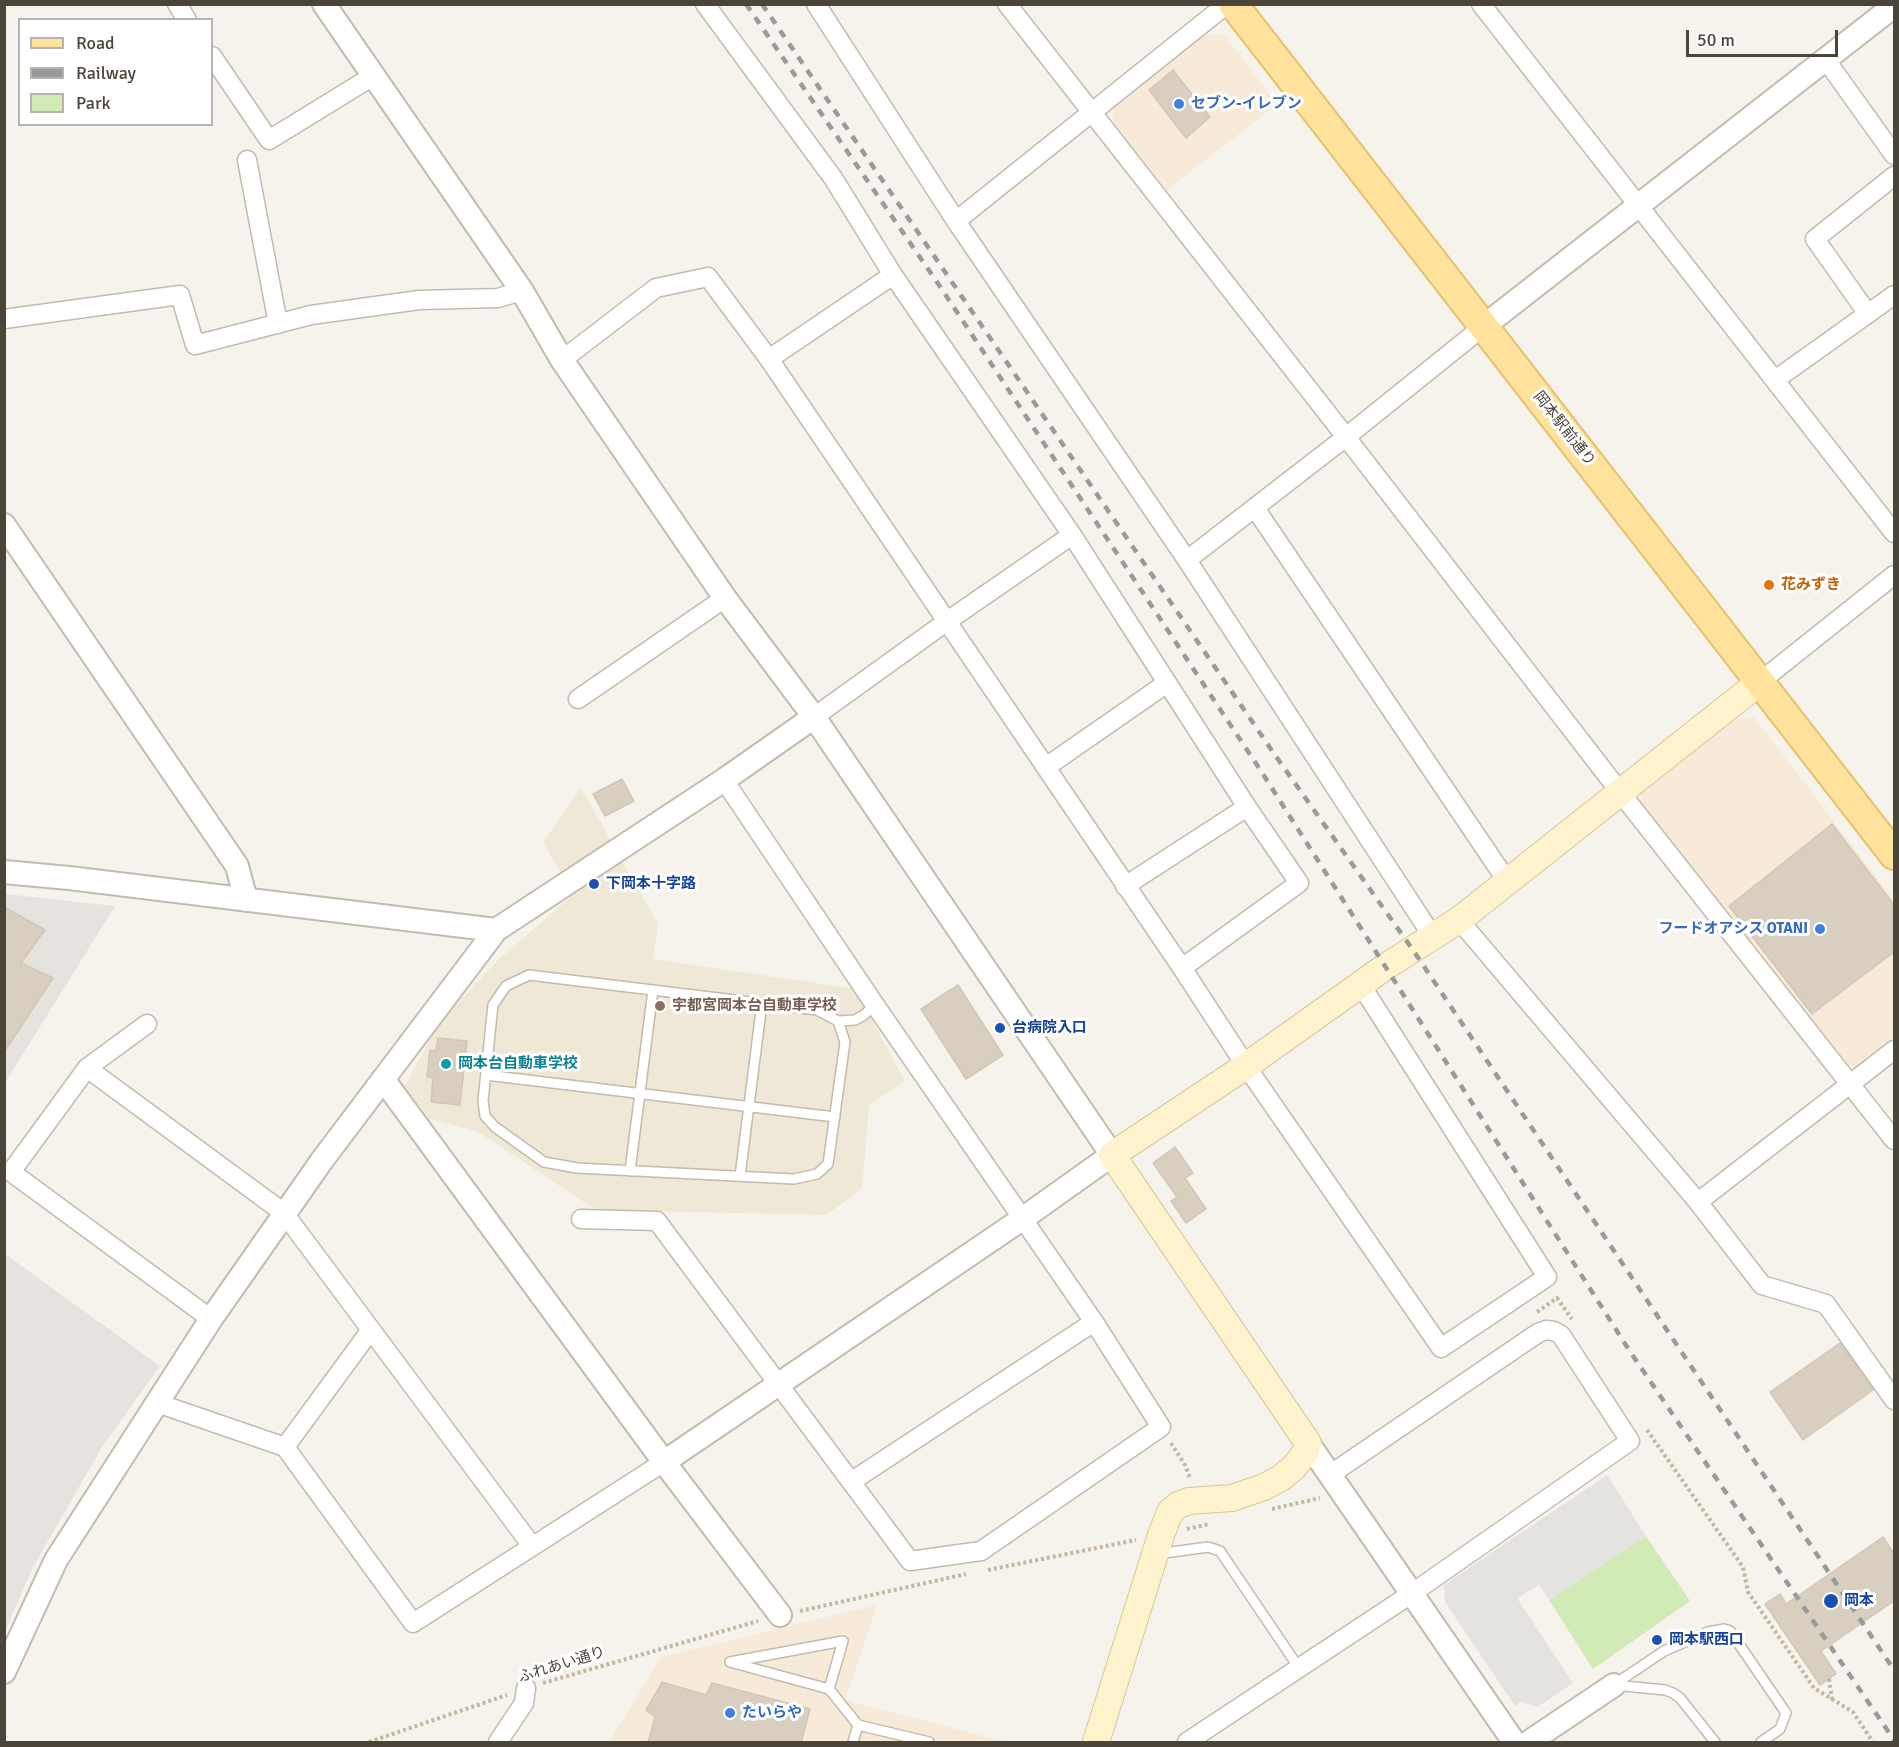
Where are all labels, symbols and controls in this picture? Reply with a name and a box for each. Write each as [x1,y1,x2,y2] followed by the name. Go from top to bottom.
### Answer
[18,18,213,126] legend
[1689,18,1840,56] scale bar
[1697,29,1735,51] text: 50 m
[76,32,115,54] text: Road
[76,62,136,84] text: Railway
[76,92,111,114] text: Park
[1191,95,1302,113] place label: セブン-イレブン
[1172,97,1186,111] marker: セブン-イレブン
[1529,388,1599,470] street label: 岡本駅前通り
[1781,576,1841,594] place label: 花みずき
[1762,578,1776,592] marker: 花みずき
[606,875,696,893] place label: 下岡本十字路
[587,877,601,891] marker: 下岡本十字路
[1658,920,1808,938] place label: フードオアシス OTANI
[1813,922,1827,936] marker: フードオアシス OTANI
[672,997,837,1015] place label: 宇都宮岡本台自動車学校
[653,999,667,1013] marker: 宇都宮岡本台自動車学校
[1012,1019,1087,1037] place label: 台病院入口
[993,1021,1007,1035] marker: 台病院入口
[458,1055,578,1073] place label: 岡本台自動車学校
[439,1057,453,1071] marker: 岡本台自動車学校
[1822,1592,1840,1610] marker: 岡本
[1844,1592,1874,1610] place label: 岡本
[1669,1631,1744,1649] place label: 岡本駅西口
[1650,1633,1664,1647] marker: 岡本駅西口
[516,1643,608,1687] street label: ふれあい通り
[742,1704,802,1722] place label: たいらや
[723,1706,737,1720] marker: たいらや

